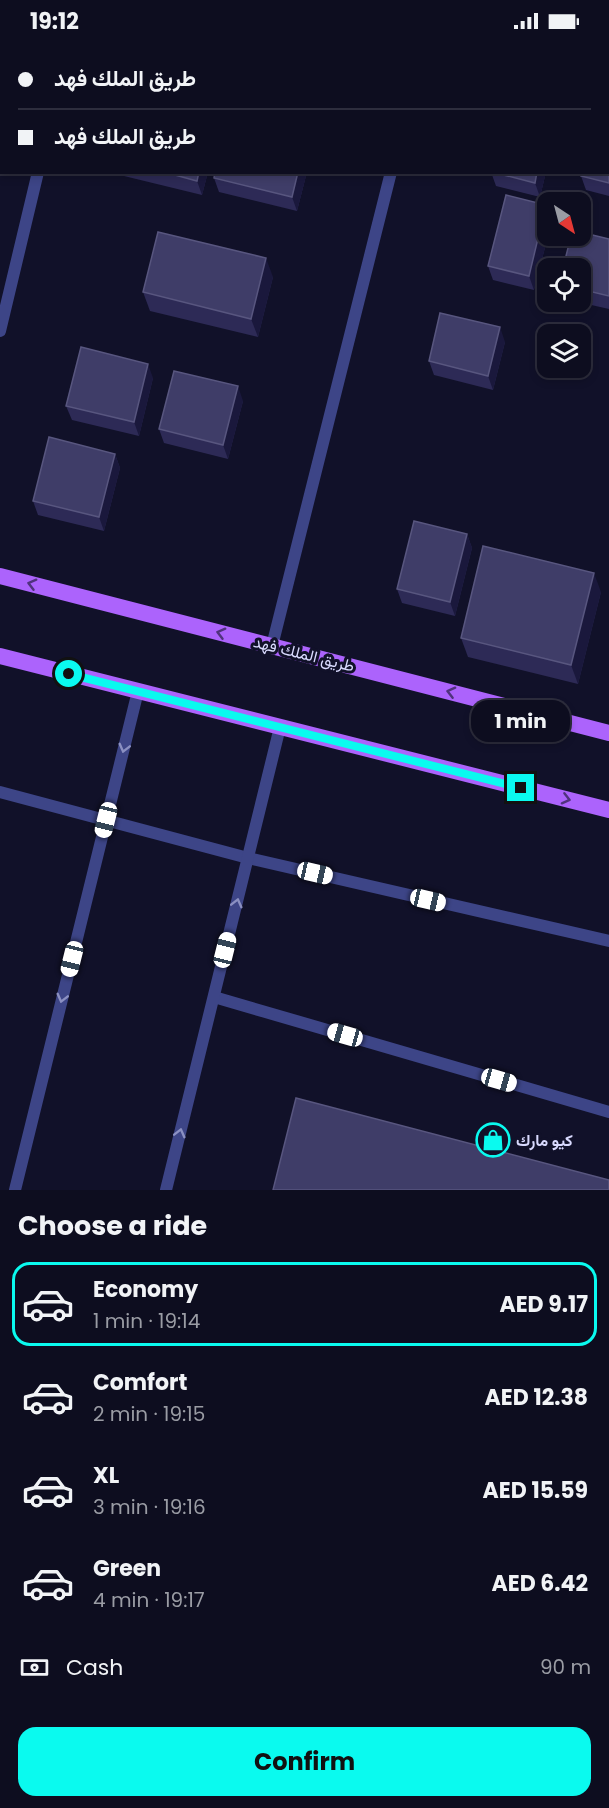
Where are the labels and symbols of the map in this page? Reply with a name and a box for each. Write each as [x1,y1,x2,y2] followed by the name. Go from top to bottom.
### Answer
[537,192,591,246] north arrow
[28,579,38,591] one-way arrow
[216,628,227,640] one-way arrow
[251,630,357,678] street label: طريق الملك فهد
[55,660,82,687] route start
[446,687,456,699] one-way arrow
[472,701,570,743] callout: 1 min
[119,743,132,753] one-way arrow
[507,774,534,801] route end
[561,791,571,804] one-way arrow
[93,800,119,840] car
[295,860,335,886] car
[408,887,448,913] car
[229,898,242,908] one-way arrow
[212,930,238,970] car
[59,939,85,979] car
[57,993,70,1003] one-way arrow
[325,1021,365,1049] car
[479,1066,519,1094] car
[475,1122,511,1158] shop icon: كيو مارك
[173,1128,186,1138] one-way arrow
[516,1129,573,1152] place label: كيو مارك

